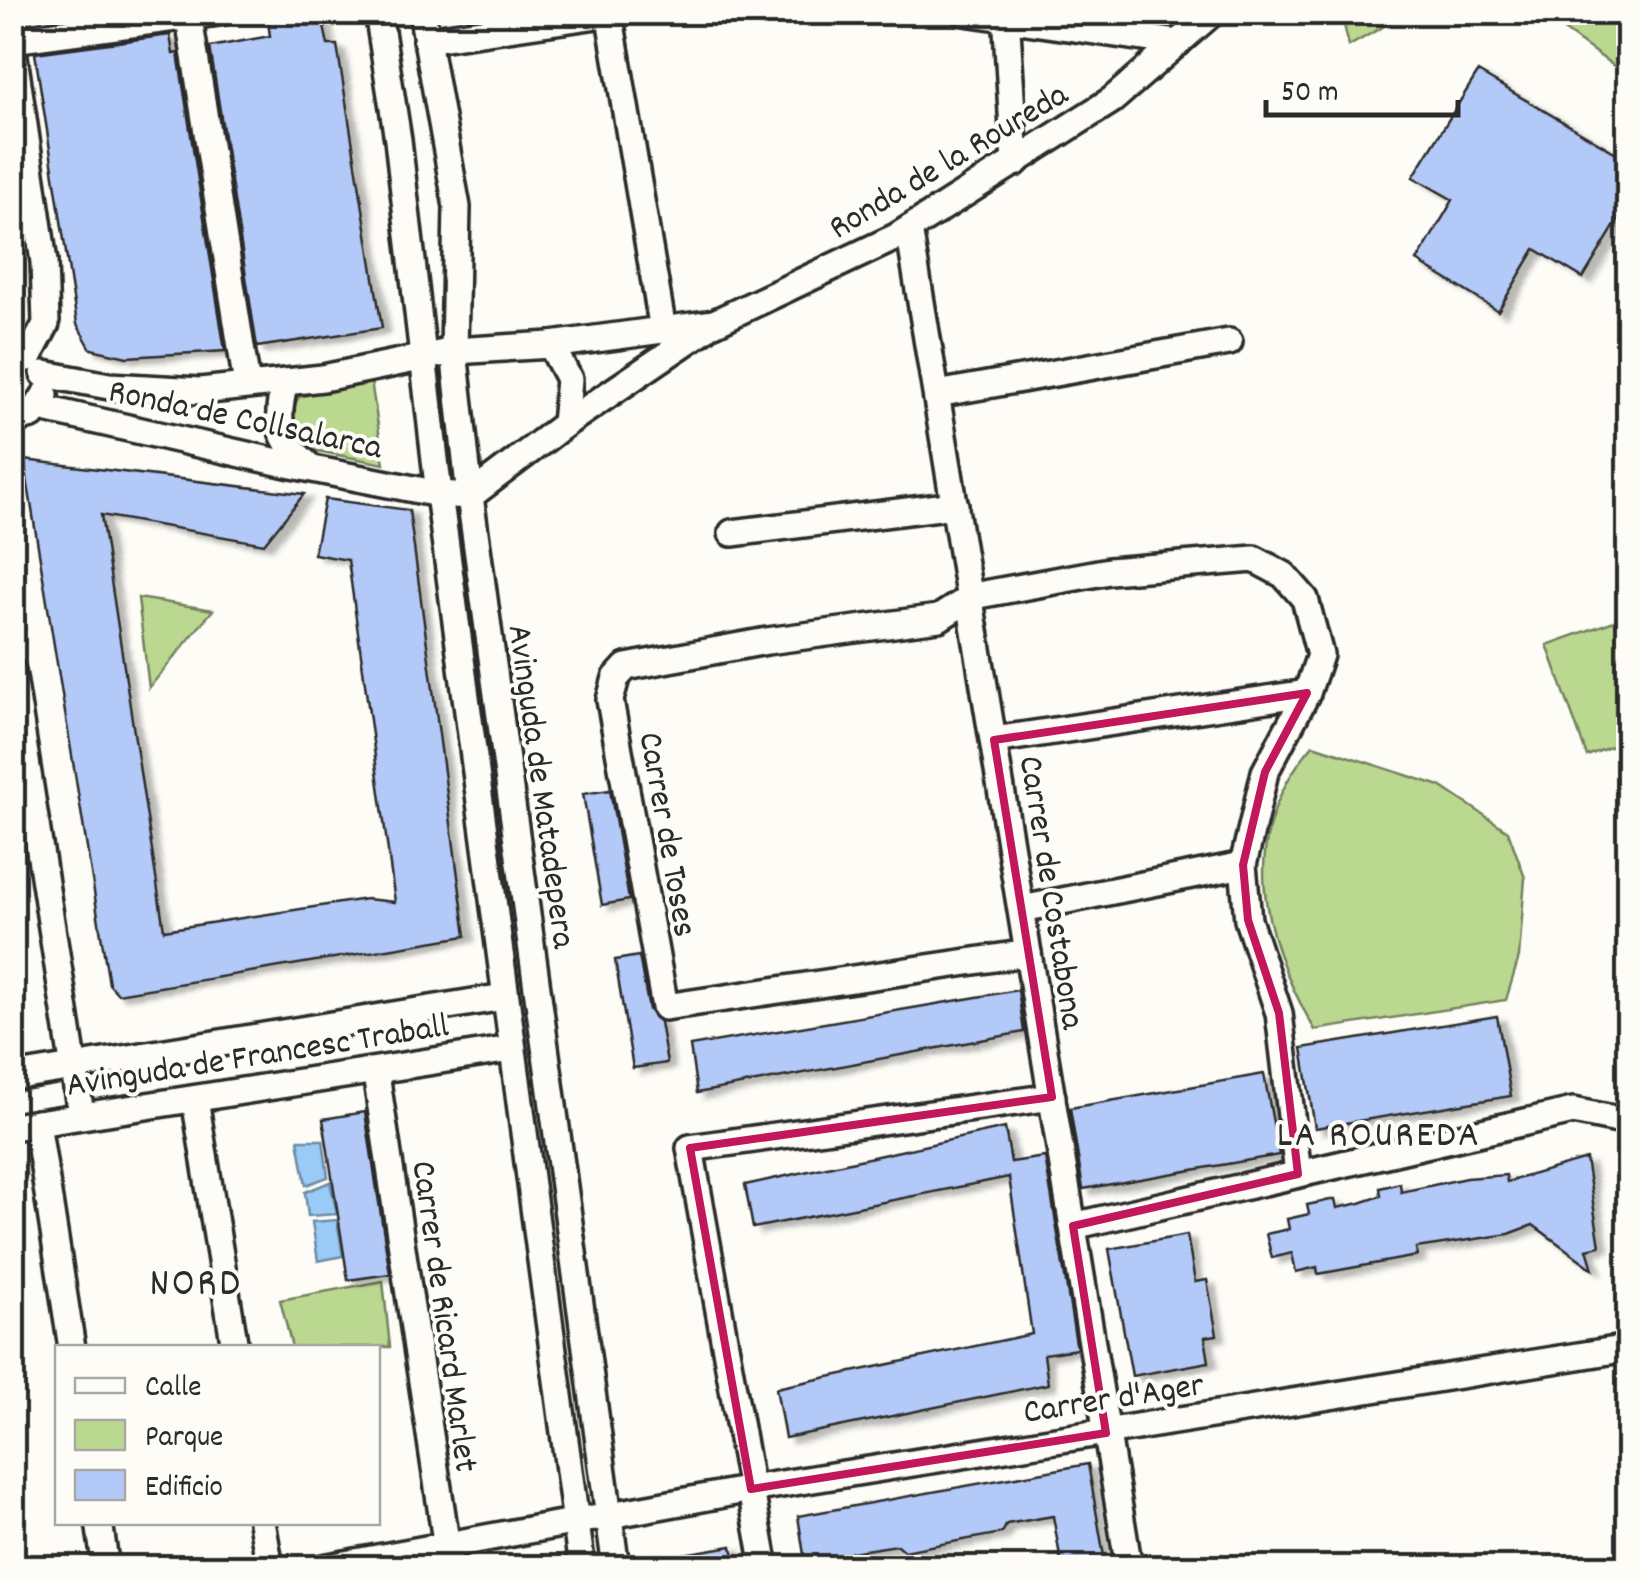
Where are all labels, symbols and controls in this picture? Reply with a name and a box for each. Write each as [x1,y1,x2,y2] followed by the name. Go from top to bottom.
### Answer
[1266,55,1458,117] scale bar
[820,72,1079,255] street label: Ronda de la Roureda
[1281,73,1339,116] text: 50 m
[104,368,387,475] street label: Ronda de Collsalarca
[492,622,587,952] street label: Avinguda de Matadepera
[622,728,708,941] street label: Carrer de Toses
[1003,752,1095,1034] street label: Carrer de Costabona
[63,1003,453,1113] street label: Avinguda de Francesc Traball
[1277,1110,1481,1165] district label: LA ROUREDA
[395,1158,489,1476] street label: Carrer de Ricard Marlet
[150,1258,242,1315] district label: NORD
[55,1345,380,1525] legend
[1020,1362,1208,1440] street label: Carrer d'Ager
[145,1368,201,1411] text: Calle
[145,1418,223,1461] text: Parque
[145,1468,223,1511] text: Edificio

